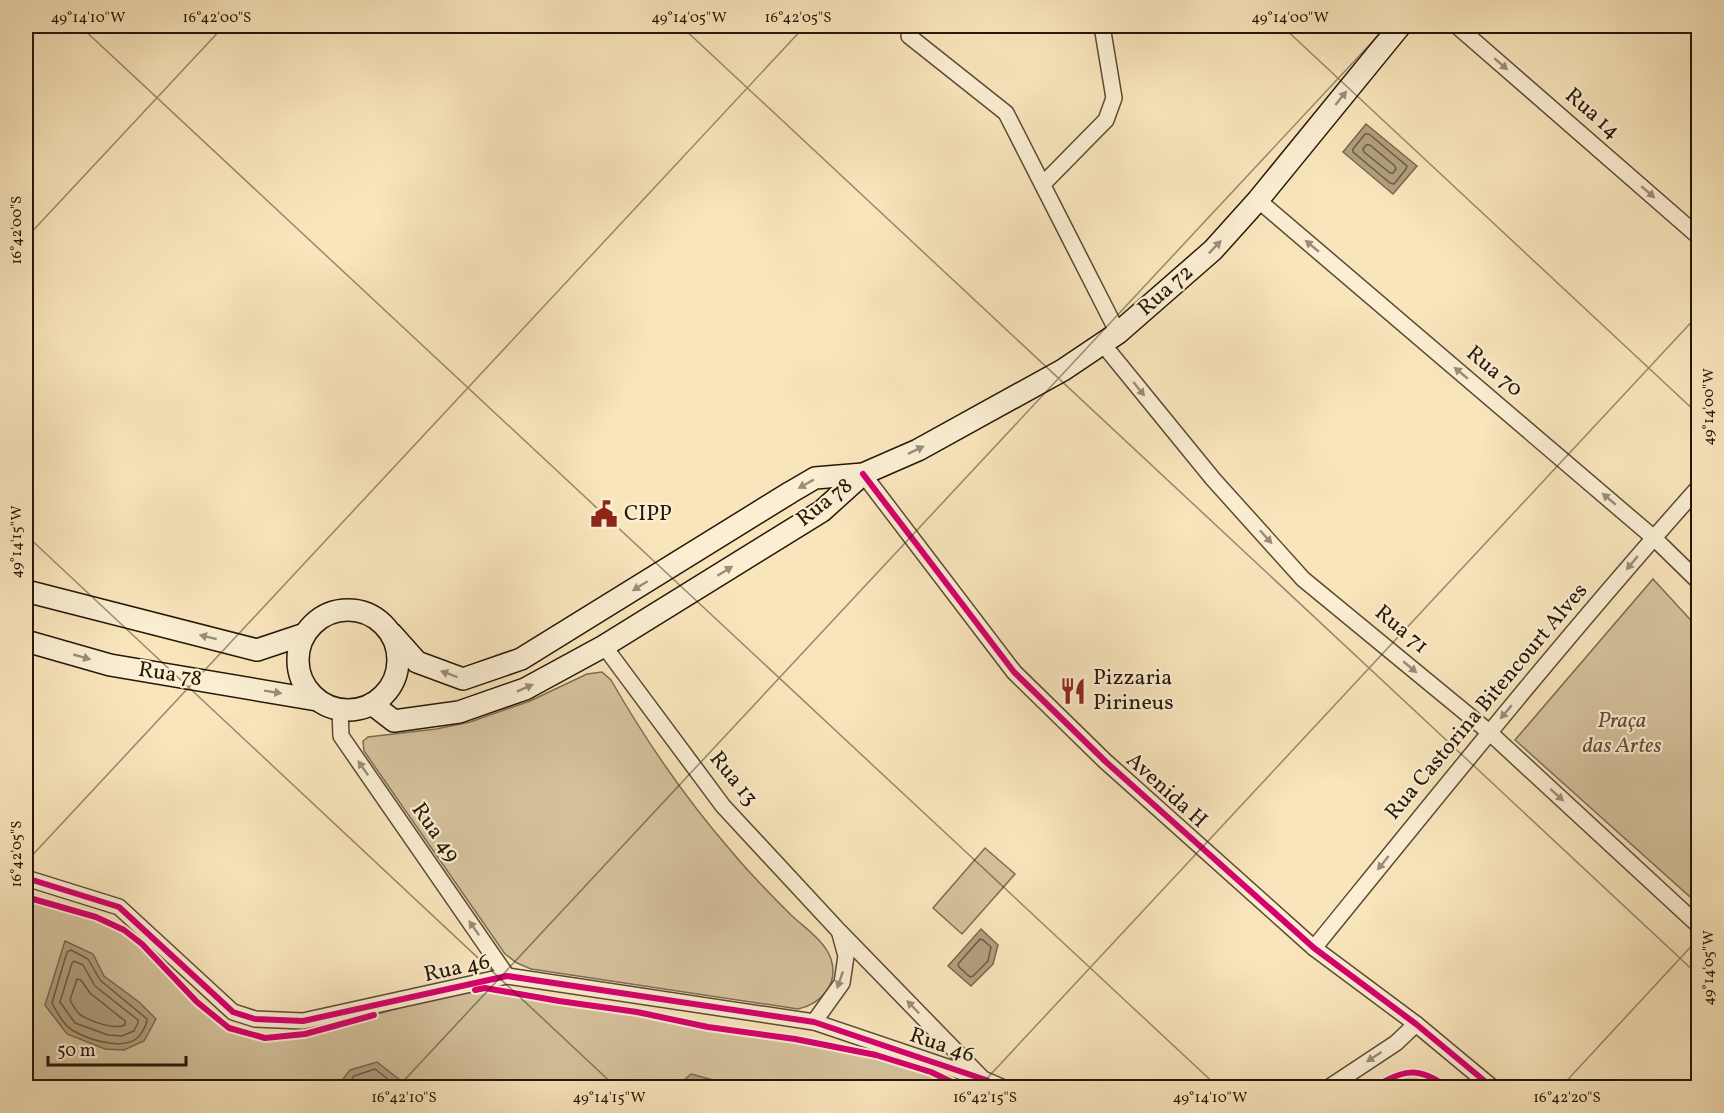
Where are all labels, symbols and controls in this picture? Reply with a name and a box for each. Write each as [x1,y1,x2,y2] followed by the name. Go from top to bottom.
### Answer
[51,8,125,29] text: 49°14'10"W
[183,8,251,29] text: 16°42'00"S
[651,8,727,29] text: 49°14'05"W
[765,8,831,29] text: 16°42'05"S
[1251,8,1329,29] text: 49°14'00"W
[1493,57,1508,70] one-way arrow
[1557,81,1627,147] street label: Rua 14
[1334,90,1347,106] one-way arrow
[1640,185,1655,198] one-way arrow
[7,196,28,264] text: 16°42'00"S
[1208,240,1222,255] one-way arrow
[1305,240,1320,253] one-way arrow
[1131,258,1201,324] street label: Rua 72
[1459,339,1529,405] street label: Rua 70
[1453,366,1468,379] one-way arrow
[1699,368,1720,446] text: 49°14'00"W
[1133,381,1146,397] one-way arrow
[908,445,925,455] one-way arrow
[790,471,860,535] street label: Rua 78
[797,479,814,489] one-way arrow
[1602,493,1617,506] one-way arrow
[589,499,619,529] public building icon: CIPP
[624,499,672,530] place label: CIPP
[7,506,28,578] text: 49°14'15"W
[1259,529,1272,544] one-way arrow
[1626,555,1639,570] one-way arrow
[717,566,733,577] one-way arrow
[1378,577,1596,827] street label: Rua Castorina Bitencourt Alves
[632,580,648,591] one-way arrow
[1367,598,1435,662] street label: Rua 71
[199,632,218,642] one-way arrow
[73,653,91,662] one-way arrow
[136,655,204,695] street label: Rua 78
[1402,661,1418,674] one-way arrow
[1093,663,1174,719] place label: Pizzaria Pirineus
[440,669,458,678] one-way arrow
[1058,676,1088,706] restaurant icon: Pizzaria Pirineus
[517,684,534,693] one-way arrow
[264,688,283,697] one-way arrow
[1500,704,1513,719] one-way arrow
[1583,706,1661,762] park label: Praça das Artes
[701,745,765,813] street label: Rua 13
[1118,746,1214,836] street label: Avenida H
[357,760,369,776] one-way arrow
[1550,788,1565,802] one-way arrow
[403,797,467,869] street label: Rua 49
[7,821,28,887] text: 16°42'05"S
[1377,855,1390,870] one-way arrow
[468,921,480,937] one-way arrow
[1699,930,1720,1006] text: 49°14'05"W
[421,947,493,991] street label: Rua 46
[835,971,845,989] one-way arrow
[906,1000,920,1014] one-way arrow
[905,1020,979,1072] street label: Rua 46
[48,1029,186,1067] scale bar
[57,1039,96,1064] text: 50 m
[1366,1052,1382,1063] one-way arrow
[371,1088,437,1109] text: 16°42'10"S
[573,1088,645,1109] text: 49°14'15"W
[953,1088,1017,1109] text: 16°42'15"S
[1173,1088,1247,1109] text: 49°14'10"W
[1533,1088,1601,1109] text: 16°42'20"S

